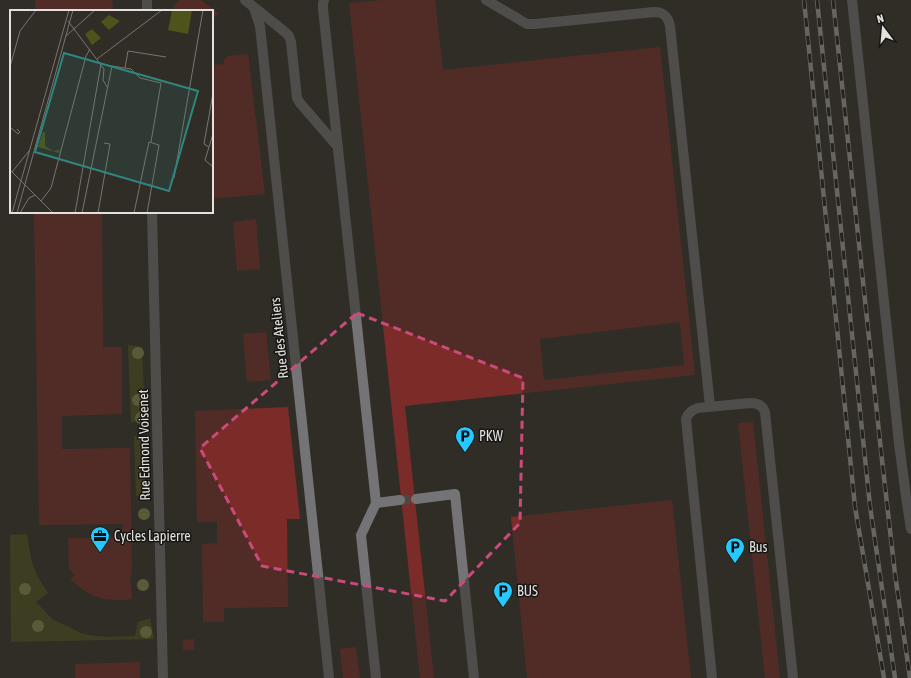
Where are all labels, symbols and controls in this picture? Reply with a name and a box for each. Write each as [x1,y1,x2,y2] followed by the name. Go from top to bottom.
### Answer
[863,8,903,48] north arrow
[10,10,213,213] inset map
[875,12,885,25] text: N
[267,297,291,379] street label: Rue des Ateliers
[135,389,153,501] street label: Rue Edmond Voisenet
[454,425,476,453] parking icon: PKW
[479,428,504,444] place label: PKW
[89,525,111,553] office icon: Cycles Lapierre
[114,528,191,544] place label: Cycles Lapierre
[724,536,746,564] parking icon: Bus
[749,539,767,555] place label: Bus
[492,580,514,608] parking icon: BUS
[517,583,538,599] place label: BUS

